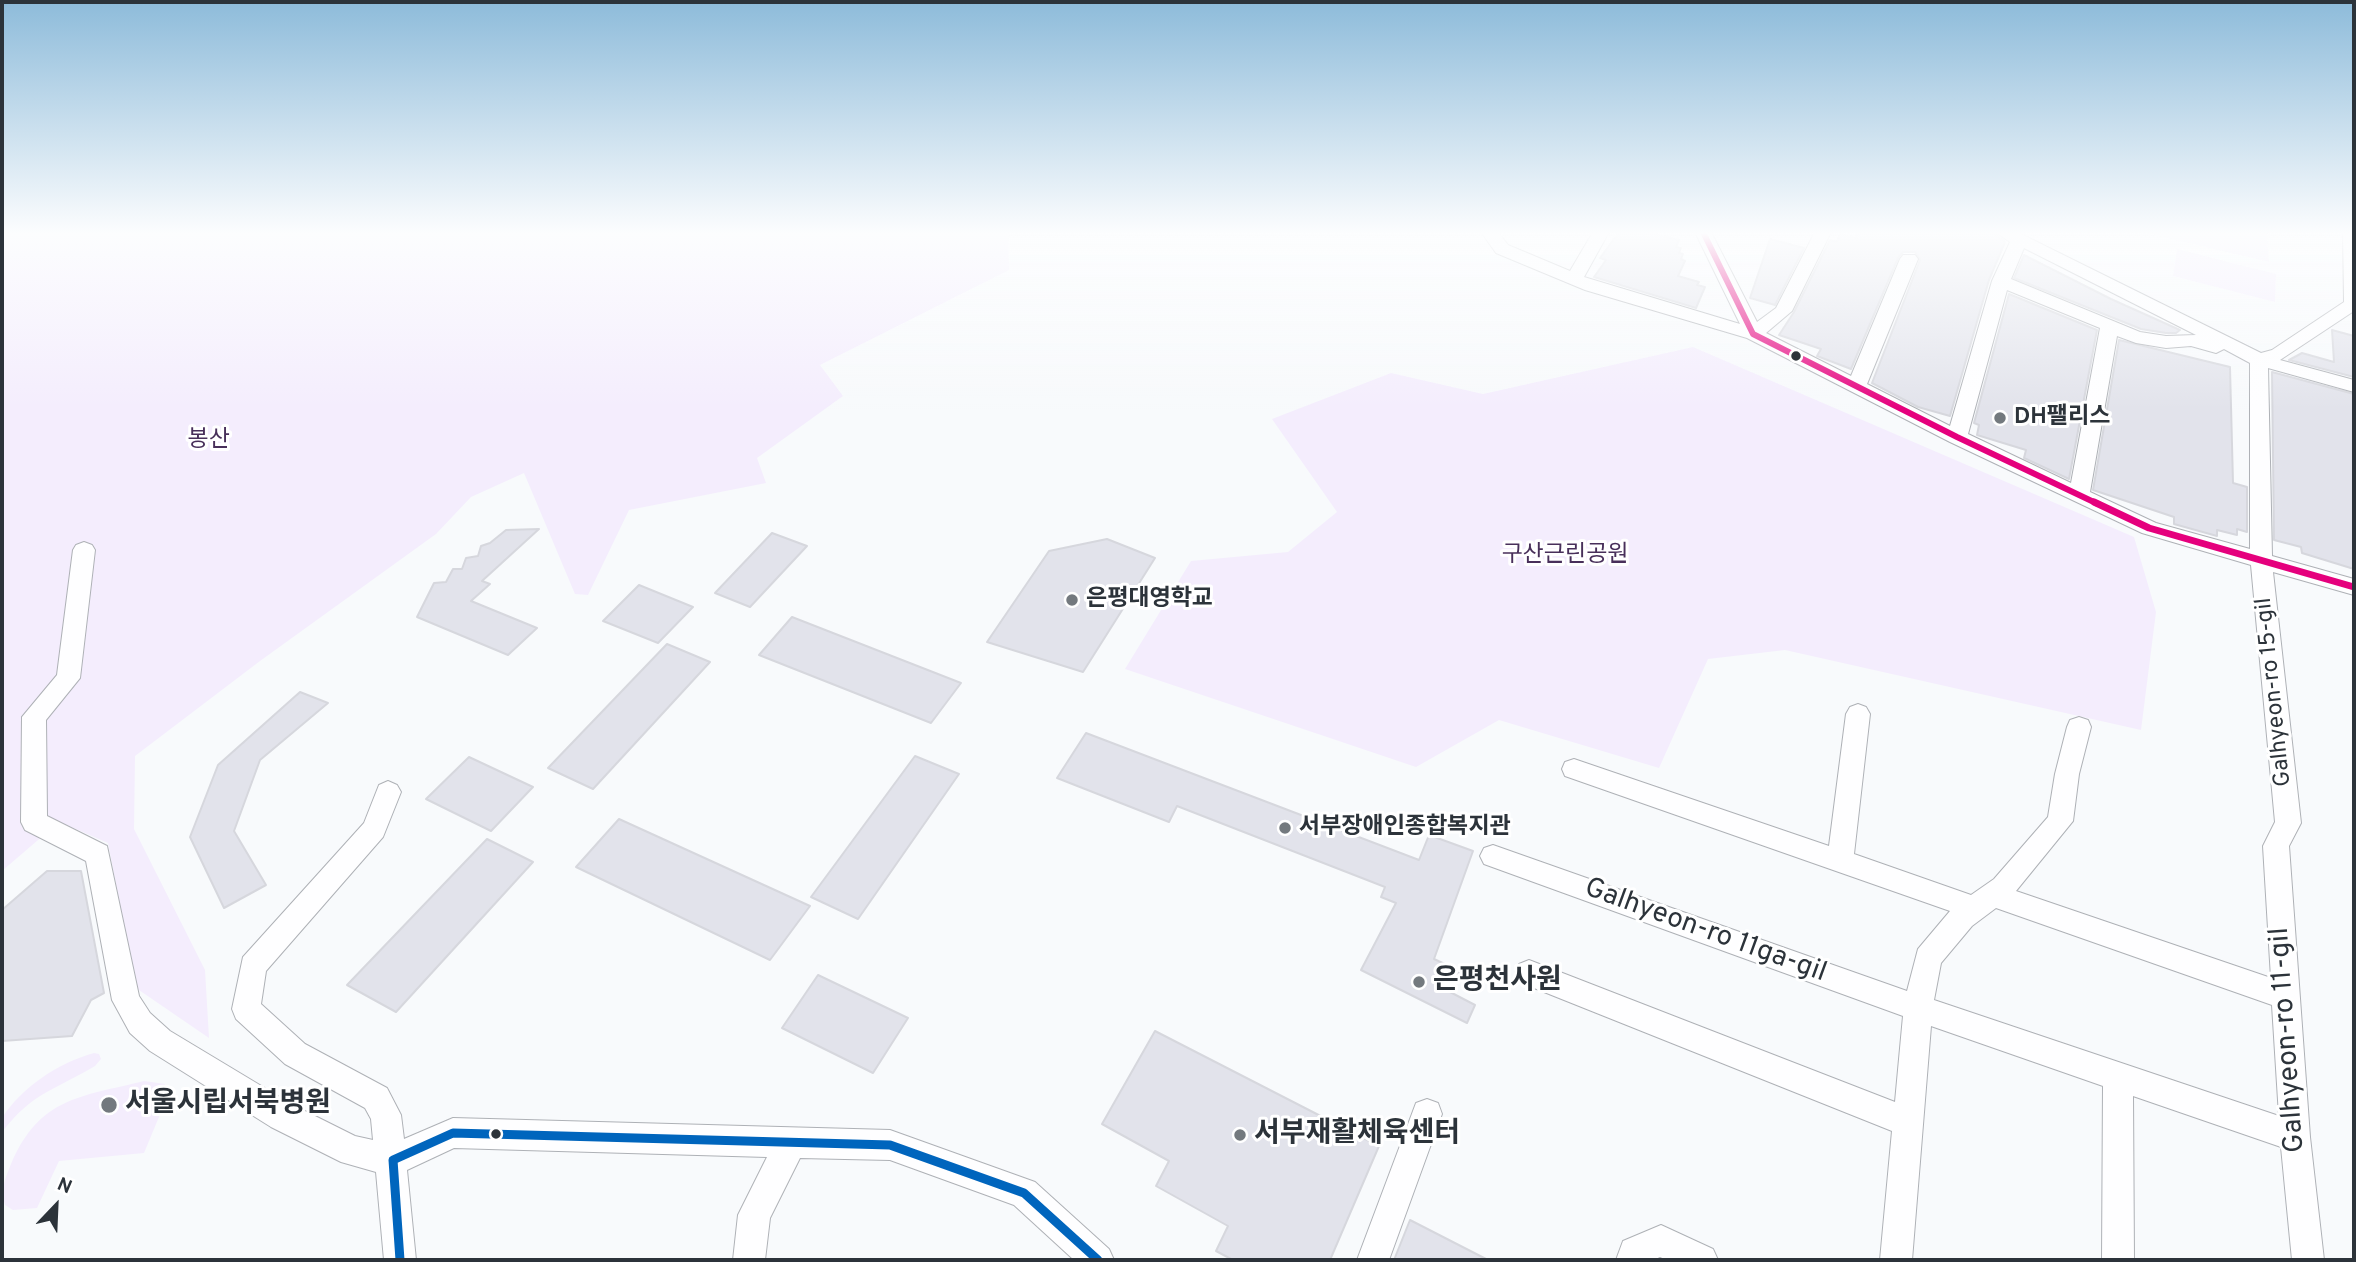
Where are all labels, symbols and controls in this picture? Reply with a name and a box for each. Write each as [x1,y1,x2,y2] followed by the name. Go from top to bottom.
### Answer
[1789,349,1803,363] unlabelled marker
[2014,404,2110,432] place label: DH팰리스
[1992,410,2008,426] marker: DH팰리스
[188,427,230,455] park label: 봉산
[1502,542,1628,570] park label: 구산근린공원
[1086,586,1213,614] place label: 은평대영학교
[1064,592,1080,608] marker: 은평대영학교
[2251,596,2299,788] street label: Galhyeon-ro 15-gil
[1299,814,1511,842] place label: 서부장애인종합복지관
[1277,820,1293,836] marker: 서부장애인종합복지관
[1579,873,1831,991] street label: Galhyeon-ro 11ga-gil
[2264,926,2314,1154] street label: Galhyeon-ro 11-gil
[1433,965,1562,999] place label: 은평천사원
[1411,974,1427,990] marker: 은평천사원
[125,1088,331,1122] place label: 서울시립서북병원
[99,1095,119,1115] marker: 서울시립서북병원
[1254,1118,1460,1152] place label: 서부재활체육센터
[489,1127,503,1141] unlabelled marker
[1232,1127,1248,1143] marker: 서부재활체육센터
[21,1171,91,1241] north arrow
[53,1173,75,1200] text: N

